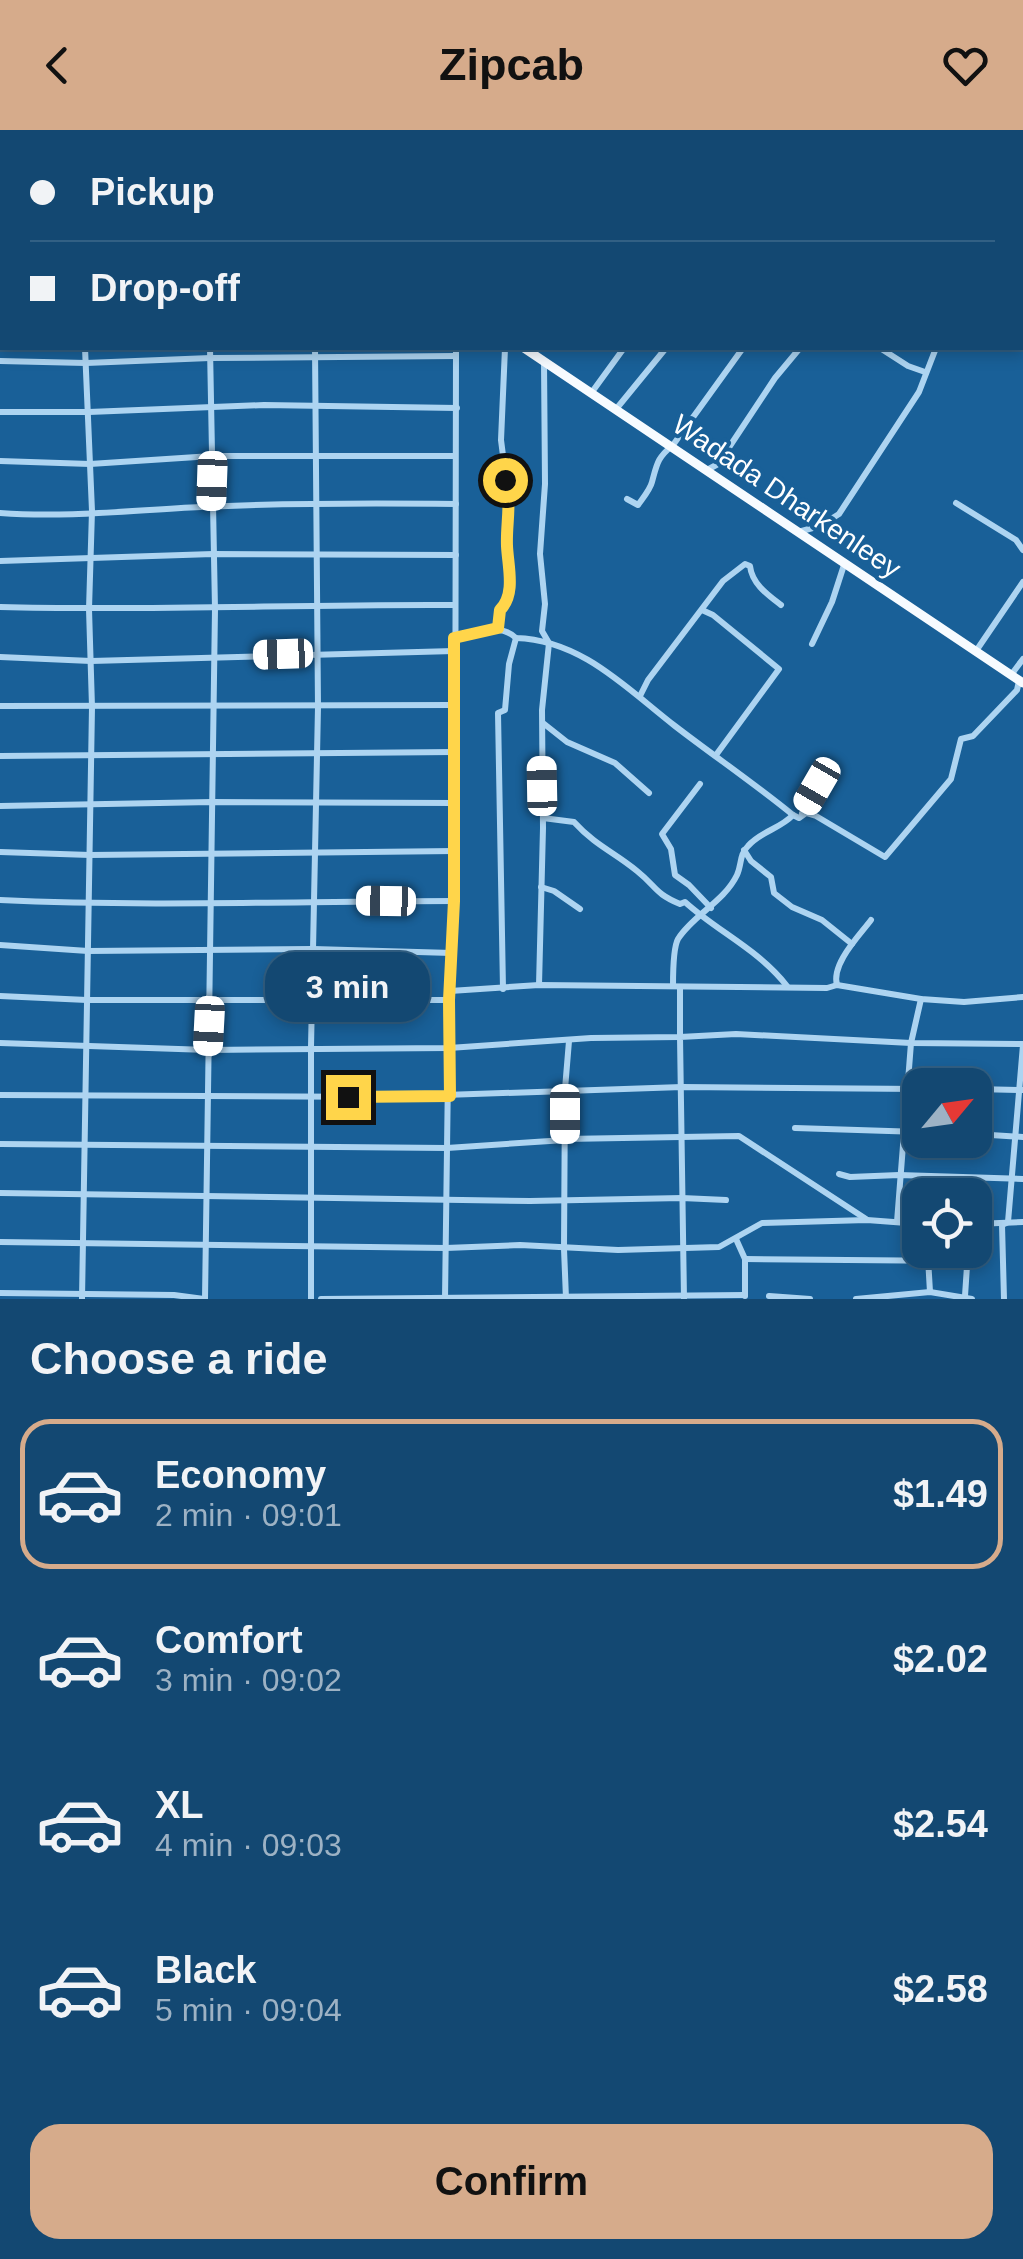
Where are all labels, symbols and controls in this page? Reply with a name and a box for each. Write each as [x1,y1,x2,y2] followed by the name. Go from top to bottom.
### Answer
[30,38,85,93] icon: back
[938,38,993,93] icon: heart
[439,39,584,90] text: Zipcab
[90,171,215,213] text: Pickup
[90,267,240,309] text: Drop-off
[667,409,907,584] street label: Wadada Dharkenleey
[196,450,228,512] car
[483,458,528,503] route start
[252,638,314,670] car
[789,753,845,819] car
[526,756,558,816] car
[356,885,416,917] car
[266,952,430,1022] callout: 3 min
[306,969,389,1005] text: 3 min
[192,995,226,1057] car
[902,1068,992,1158] north arrow
[902,1068,992,1268] map controls
[326,1075,371,1120] route end
[550,1084,580,1144] car
[902,1178,992,1268] button: locate
[30,1333,328,1384] text: Choose a ride
[35,1449,125,1539] icon: car
[155,1454,326,1496] text: Economy
[893,1473,988,1515] text: $1.49
[155,1497,342,1533] text: 2 min · 09:01
[35,1614,125,1704] icon: car
[155,1619,303,1661] text: Comfort
[893,1638,988,1680] text: $2.02
[155,1662,342,1698] text: 3 min · 09:02
[35,1779,125,1869] icon: car
[155,1784,204,1826] text: XL
[893,1803,988,1845] text: $2.54
[155,1827,342,1863] text: 4 min · 09:03
[35,1944,125,2034] icon: car
[155,1949,256,1991] text: Black
[893,1968,988,2010] text: $2.58
[155,1992,342,2028] text: 5 min · 09:04
[30,2124,993,2239] button: Confirm

